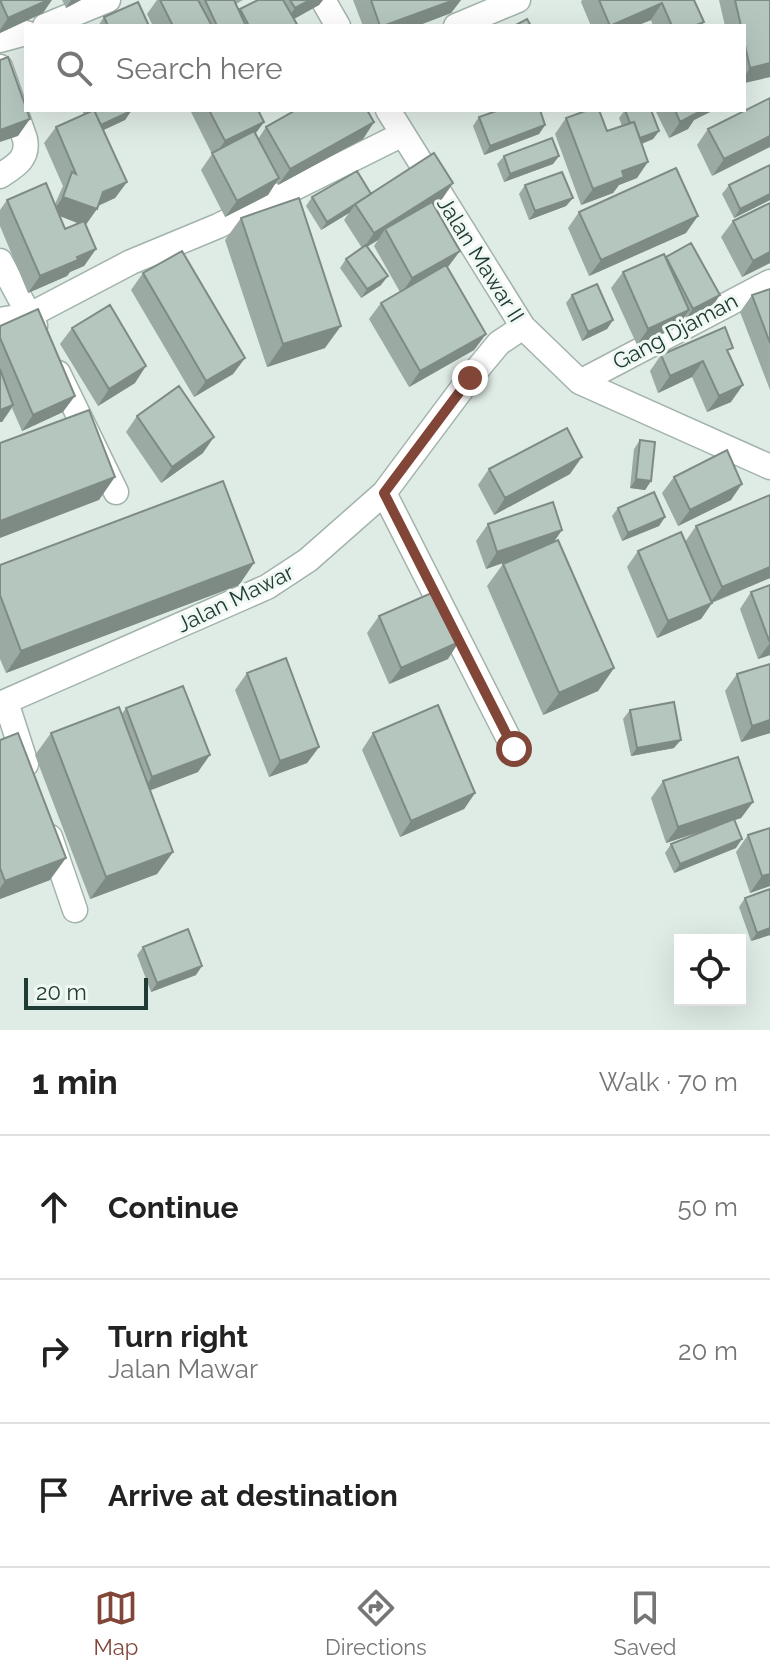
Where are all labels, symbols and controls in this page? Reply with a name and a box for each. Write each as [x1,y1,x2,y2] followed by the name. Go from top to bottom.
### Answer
[24,24,746,112] search box
[52,46,96,90] icon: search
[116,51,283,86] text: Search here
[432,191,530,327] street label: Jalan Mawar II
[608,287,742,375] street label: Gang Djaman
[452,360,488,396] route end
[172,558,298,638] street label: Jalan Mawar
[496,731,532,767] route start
[674,934,746,1006] map controls
[674,934,746,1006] button: locate
[24,974,148,1010] scale bar
[36,979,87,1005] text: 20 m
[32,1062,118,1102] text: 1 min
[599,1067,738,1097] text: Walk · 70 m
[32,1185,76,1229] icon: ahead
[108,1190,239,1225] text: Continue
[677,1192,738,1222] text: 50 m
[108,1319,248,1354] text: Turn right
[32,1329,76,1373] icon: right
[678,1336,738,1366] text: 20 m
[108,1354,258,1384] text: Jalan Mawar
[32,1473,76,1517] icon: arrive
[108,1478,398,1513] text: Arrive at destination
[93,1586,138,1660] tab: Map
[325,1586,427,1660] tab: Directions
[614,1586,677,1660] tab: Saved

